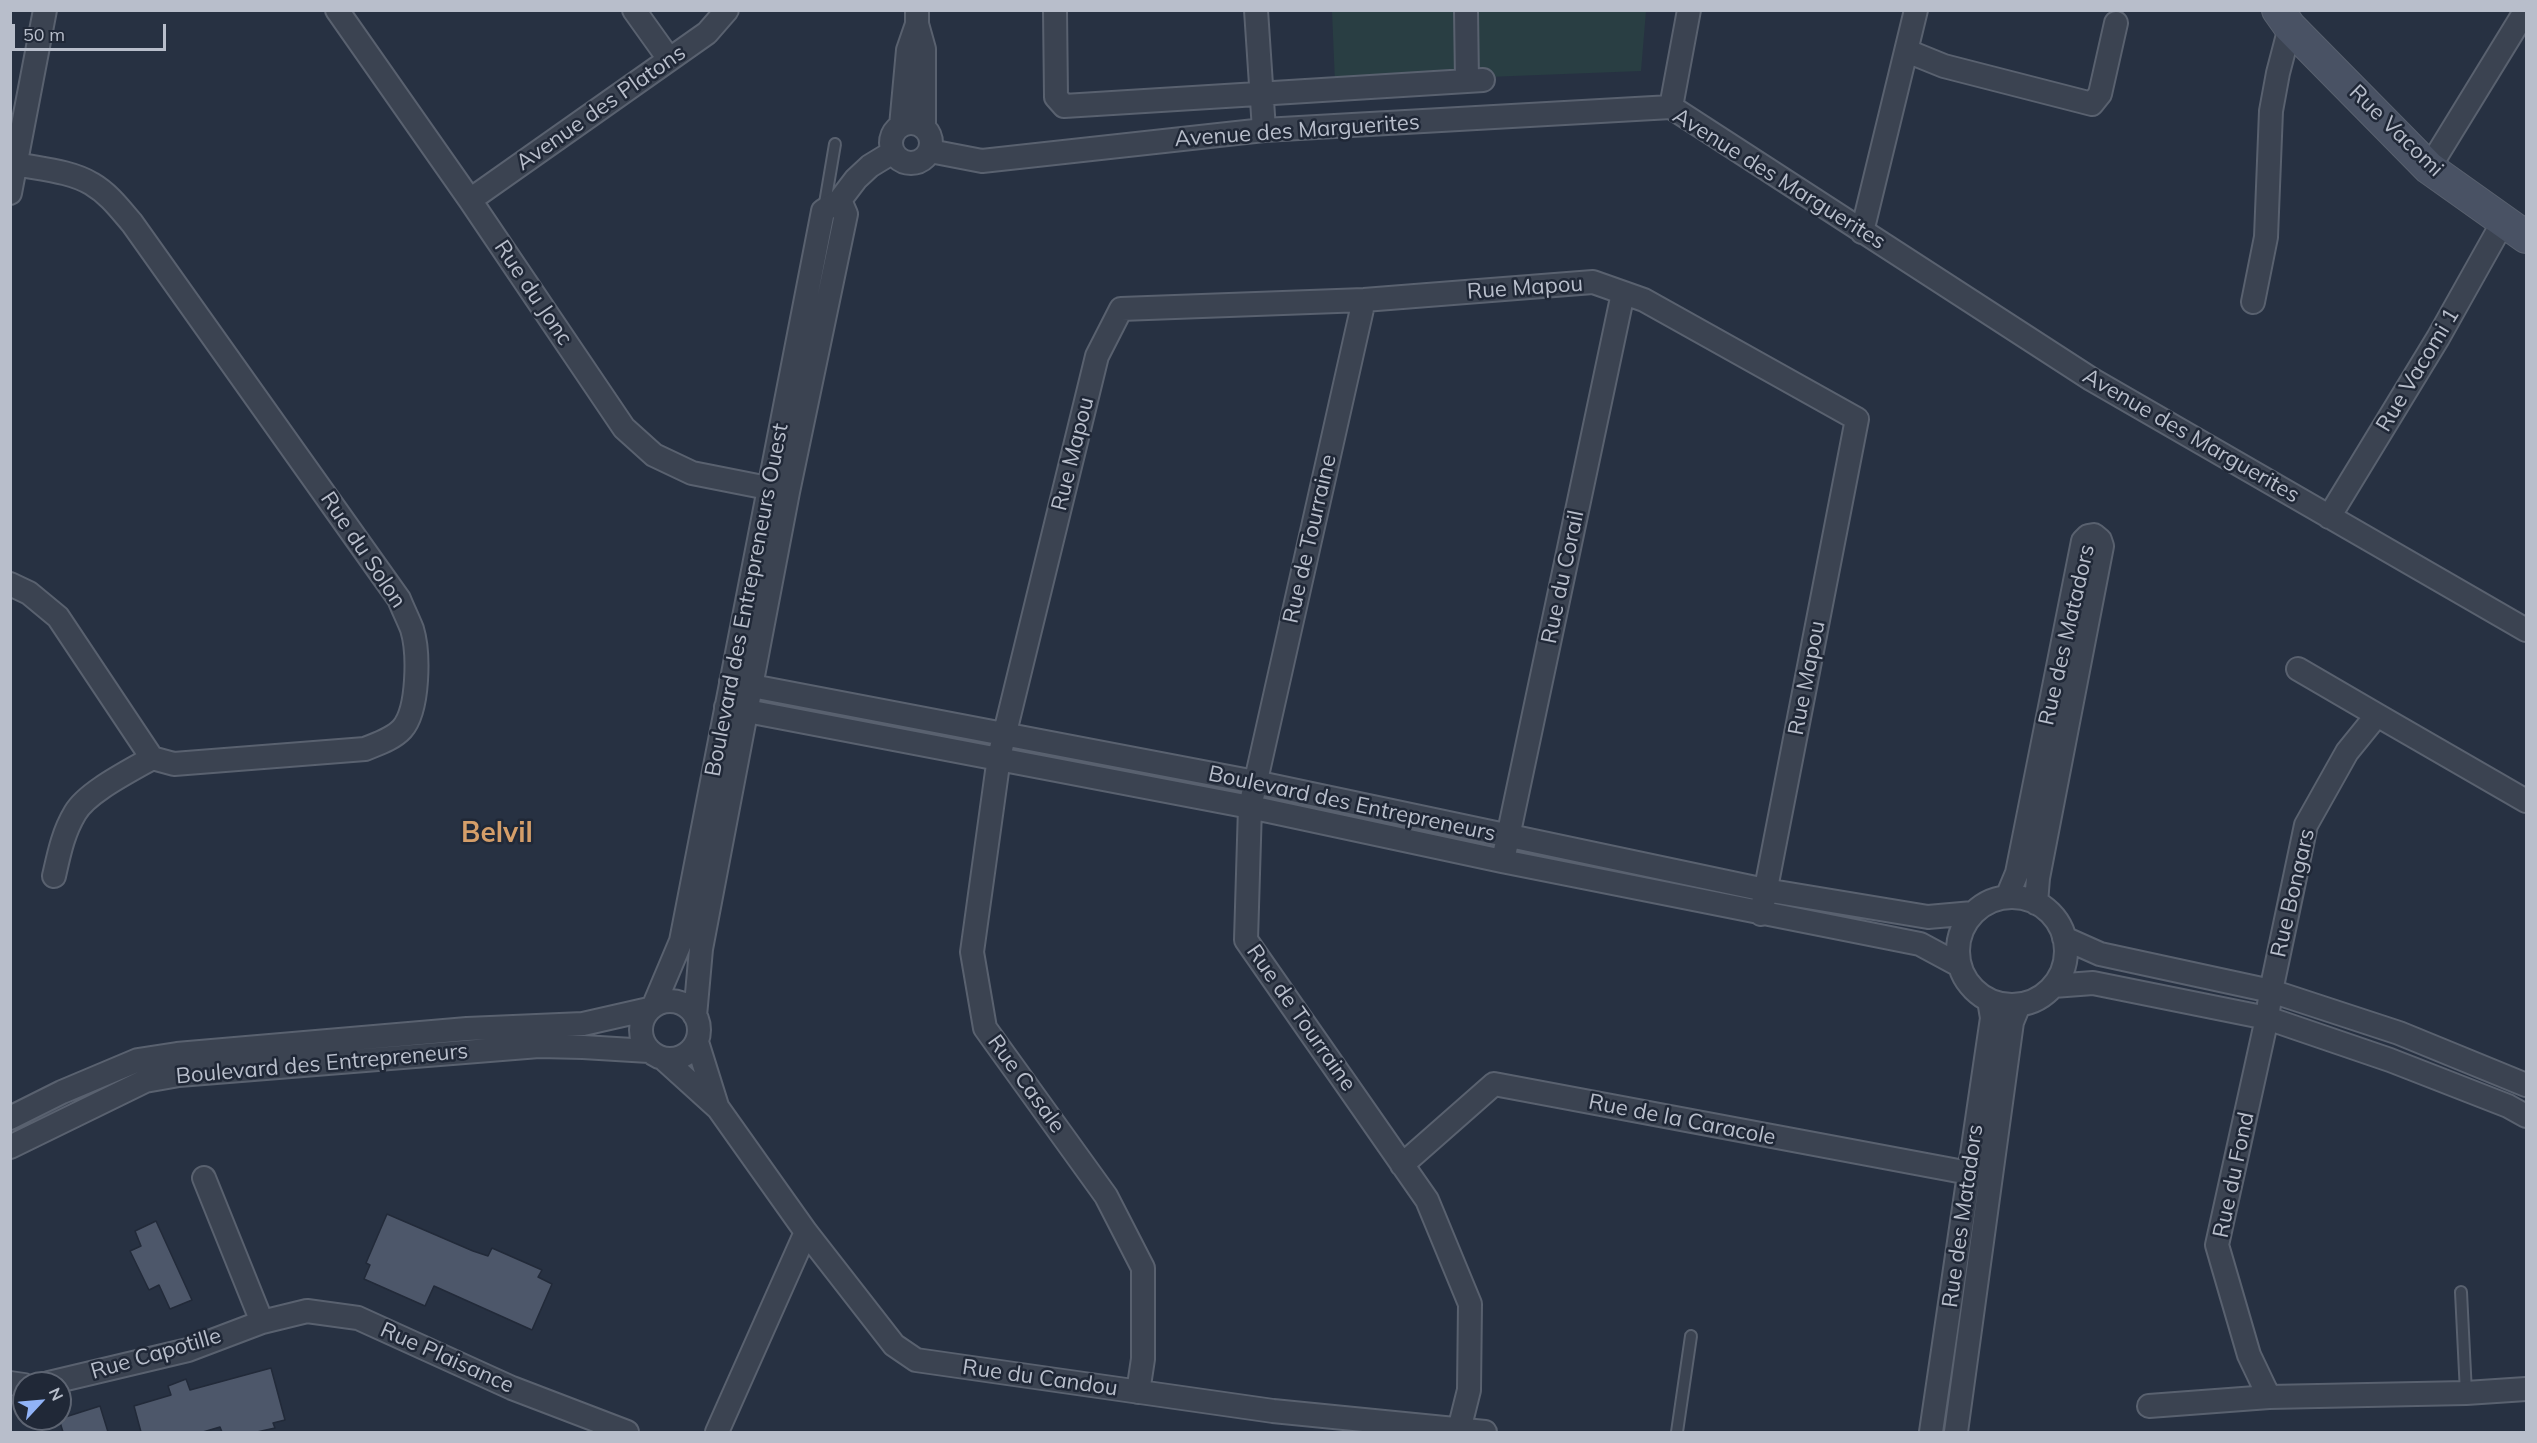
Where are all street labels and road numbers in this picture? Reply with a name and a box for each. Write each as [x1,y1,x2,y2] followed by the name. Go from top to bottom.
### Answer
[511,40,691,176] street label: Avenue des Platons
[2343,80,2449,182] street label: Rue Vacomi
[1668,103,1890,255] street label: Avenue des Marguerites
[1174,109,1420,153] street label: Avenue des Marguerites
[488,236,578,350] street label: Rue du Jonc
[1466,271,1584,305] street label: Rue Mapou
[2371,303,2465,437] street label: Rue Vacomi 1
[2078,363,2304,509] street label: Avenue des Marguerites
[1046,394,1100,514] street label: Rue Mapou
[700,421,794,779] street label: Boulevard des Entrepreneurs Ouest
[1278,452,1342,626] street label: Rue de Tourraine
[315,487,411,613] street label: Rue du Solon
[1536,508,1590,646] street label: Rue du Corail
[2033,542,2101,728] street label: Rue des Matadors
[1783,618,1831,738] street label: Rue Mapou
[1206,761,1498,847] street label: Boulevard des Entrepreneurs
[2265,826,2321,960] street label: Rue Bongars
[1241,940,1361,1096] street label: Rue de Tourraine
[982,1030,1070,1138] street label: Rue Casale
[175,1038,469,1090] street label: Boulevard des Entrepreneurs
[1586,1089,1778,1151] street label: Rue de la Caracole
[2208,1110,2260,1240] street label: Rue du Fond
[1937,1123,1989,1309] street label: Rue des Matadors
[376,1317,518,1399] street label: Rue Plaisance
[88,1323,224,1385] street label: Rue Capotille
[961,1354,1119,1402] street label: Rue du Candou

